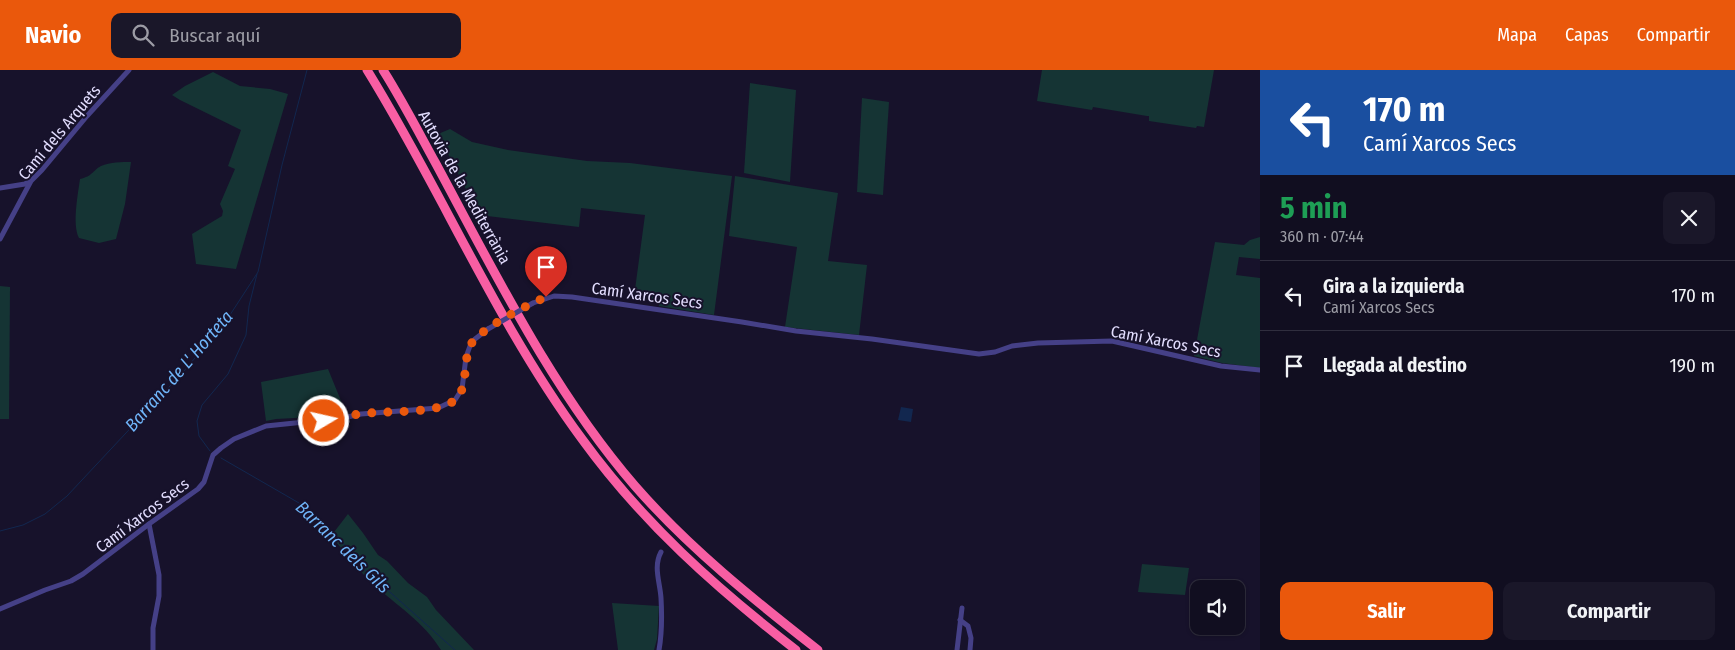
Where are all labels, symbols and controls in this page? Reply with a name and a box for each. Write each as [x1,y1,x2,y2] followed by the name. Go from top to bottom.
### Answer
[111,13,461,58] search box
[25,21,81,49] text: Navio
[129,21,157,49] icon: search
[169,24,260,47] text: Buscar aquí
[1497,24,1537,46] text: Mapa
[1565,24,1609,46] text: Capas
[1637,24,1710,46] text: Compartir
[14,81,105,183] street label: Camí dels Arquets
[1363,88,1446,130] text: 170 m
[1280,90,1345,155] icon: left
[414,107,515,267] street label: Autovia de la Mediterrània
[1363,130,1517,157] text: Camí Xarcos Secs
[1280,190,1347,226] text: 5 min
[1663,192,1715,244] button: close
[1280,227,1364,246] text: 360 m · 07:44
[525,246,567,297] pin
[532,253,560,281] icon: arrive
[1323,275,1465,298] text: Gira a la izquierda
[590,278,704,313] street label: Camí Xarcos Secs
[1280,282,1308,310] icon: left
[1671,284,1715,307] text: 170 m
[1323,298,1435,317] text: Camí Xarcos Secs
[120,306,238,436] water label: Barranc de L' Horteta
[1109,322,1223,361] street label: Camí Xarcos Secs
[1280,352,1308,380] icon: arrive
[1323,354,1467,377] text: Llegada al destino
[1669,354,1715,377] text: 190 m
[297,394,349,446] position arrow
[92,474,193,557] street label: Camí Xarcos Secs
[291,496,395,598] water label: Barranc dels Gils
[1190,580,1245,635] map controls
[1190,580,1245,635] button: sound
[1280,582,1493,640] button: Salir
[1503,582,1715,640] button: Compartir

